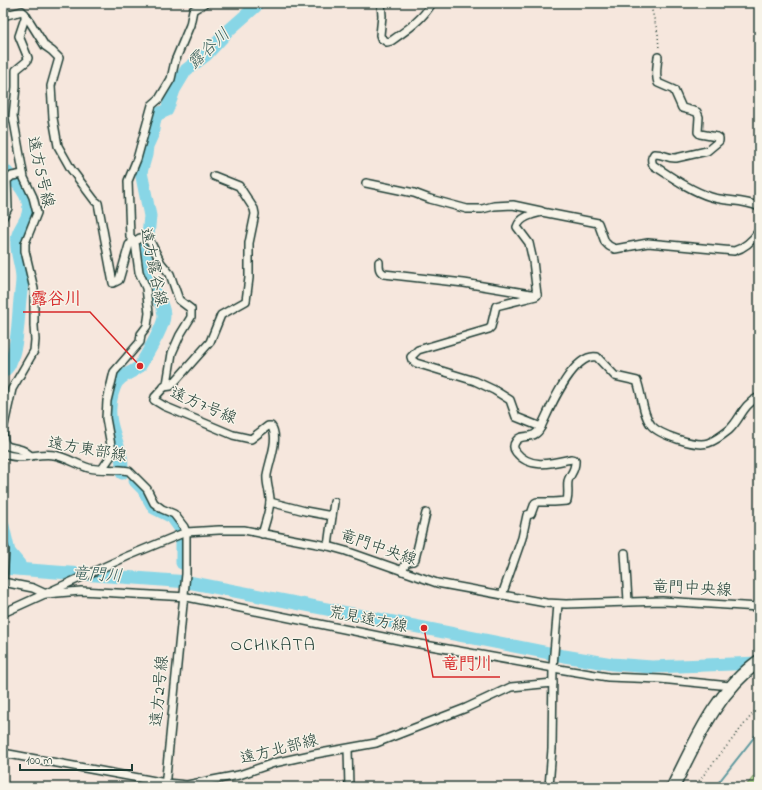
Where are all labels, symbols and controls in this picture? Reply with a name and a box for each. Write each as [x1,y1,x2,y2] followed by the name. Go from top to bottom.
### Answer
[182,22,236,76] water label: 露谷川
[20,134,60,210] street label: 遠方5号線
[133,225,173,309] street label: 遠方露谷線
[23,283,90,312] callout: 露谷川
[31,287,82,312] text: 露谷川
[166,381,240,431] street label: 遠方7号線
[46,431,128,469] street label: 遠方東部線
[336,524,420,572] street label: 竜門中央線
[71,561,123,589] water label: 竜門川
[651,575,733,603] street label: 竜門中央線
[326,601,410,639] street label: 荒見遠方線
[230,633,316,659] district label: OCHIKATA
[433,648,500,677] callout: 竜門川
[442,652,493,677] text: 竜門川
[145,654,175,728] street label: 遠方2号線
[237,729,321,771] street label: 遠方北部線
[20,746,132,772] scale bar
[26,752,53,770] text: 100 m

